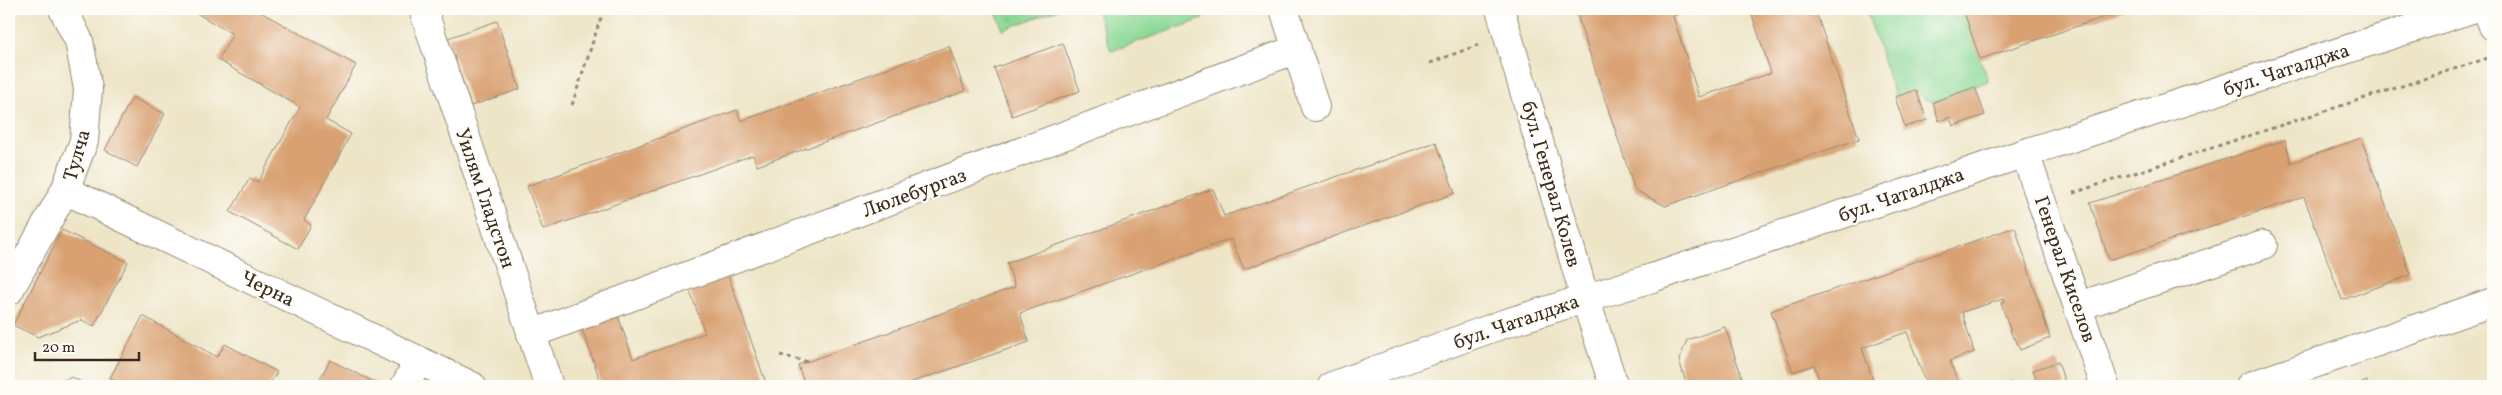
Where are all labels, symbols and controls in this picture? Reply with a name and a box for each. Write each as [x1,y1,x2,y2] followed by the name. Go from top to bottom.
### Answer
[2220,37,2353,105] street label: бул. Чаталджа
[1513,98,1587,271] street label: бул. Генерал Колев
[447,125,521,272] street label: Уилям Гладстон
[57,126,99,185] street label: Тулча
[1835,161,1968,231] street label: бул. Чаталджа
[859,162,971,226] street label: Люлебургаз
[2026,193,2102,347] street label: Генерал Киселов
[235,265,299,315] street label: Черна
[1450,288,1583,358] street label: бул. Чаталджа
[35,330,139,362] scale bar
[42,338,75,359] text: 20 m

